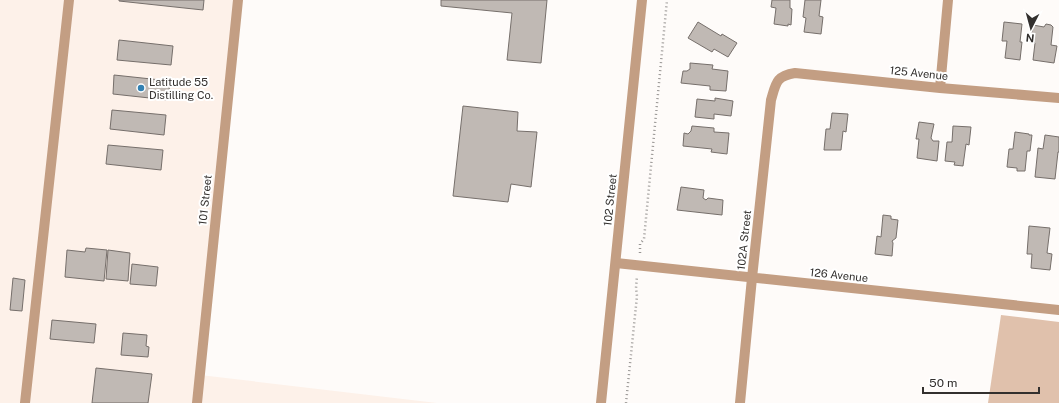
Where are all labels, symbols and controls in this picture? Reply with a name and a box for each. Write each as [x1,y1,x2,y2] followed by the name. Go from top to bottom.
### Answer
[1011,8,1051,48] north arrow
[1025,32,1035,44] text: N
[889,64,949,82] street label: 125 Avenue
[149,76,213,101] place label: Latitude 55 Distilling Co.
[136,83,146,93] marker: Latitude 55 Distilling Co.
[601,173,619,227] street label: 102 Street
[196,174,214,226] street label: 101 Street
[735,209,753,271] street label: 102A Street
[809,266,869,284] street label: 126 Avenue
[923,369,1039,395] scale bar
[929,376,957,390] text: 50 m

